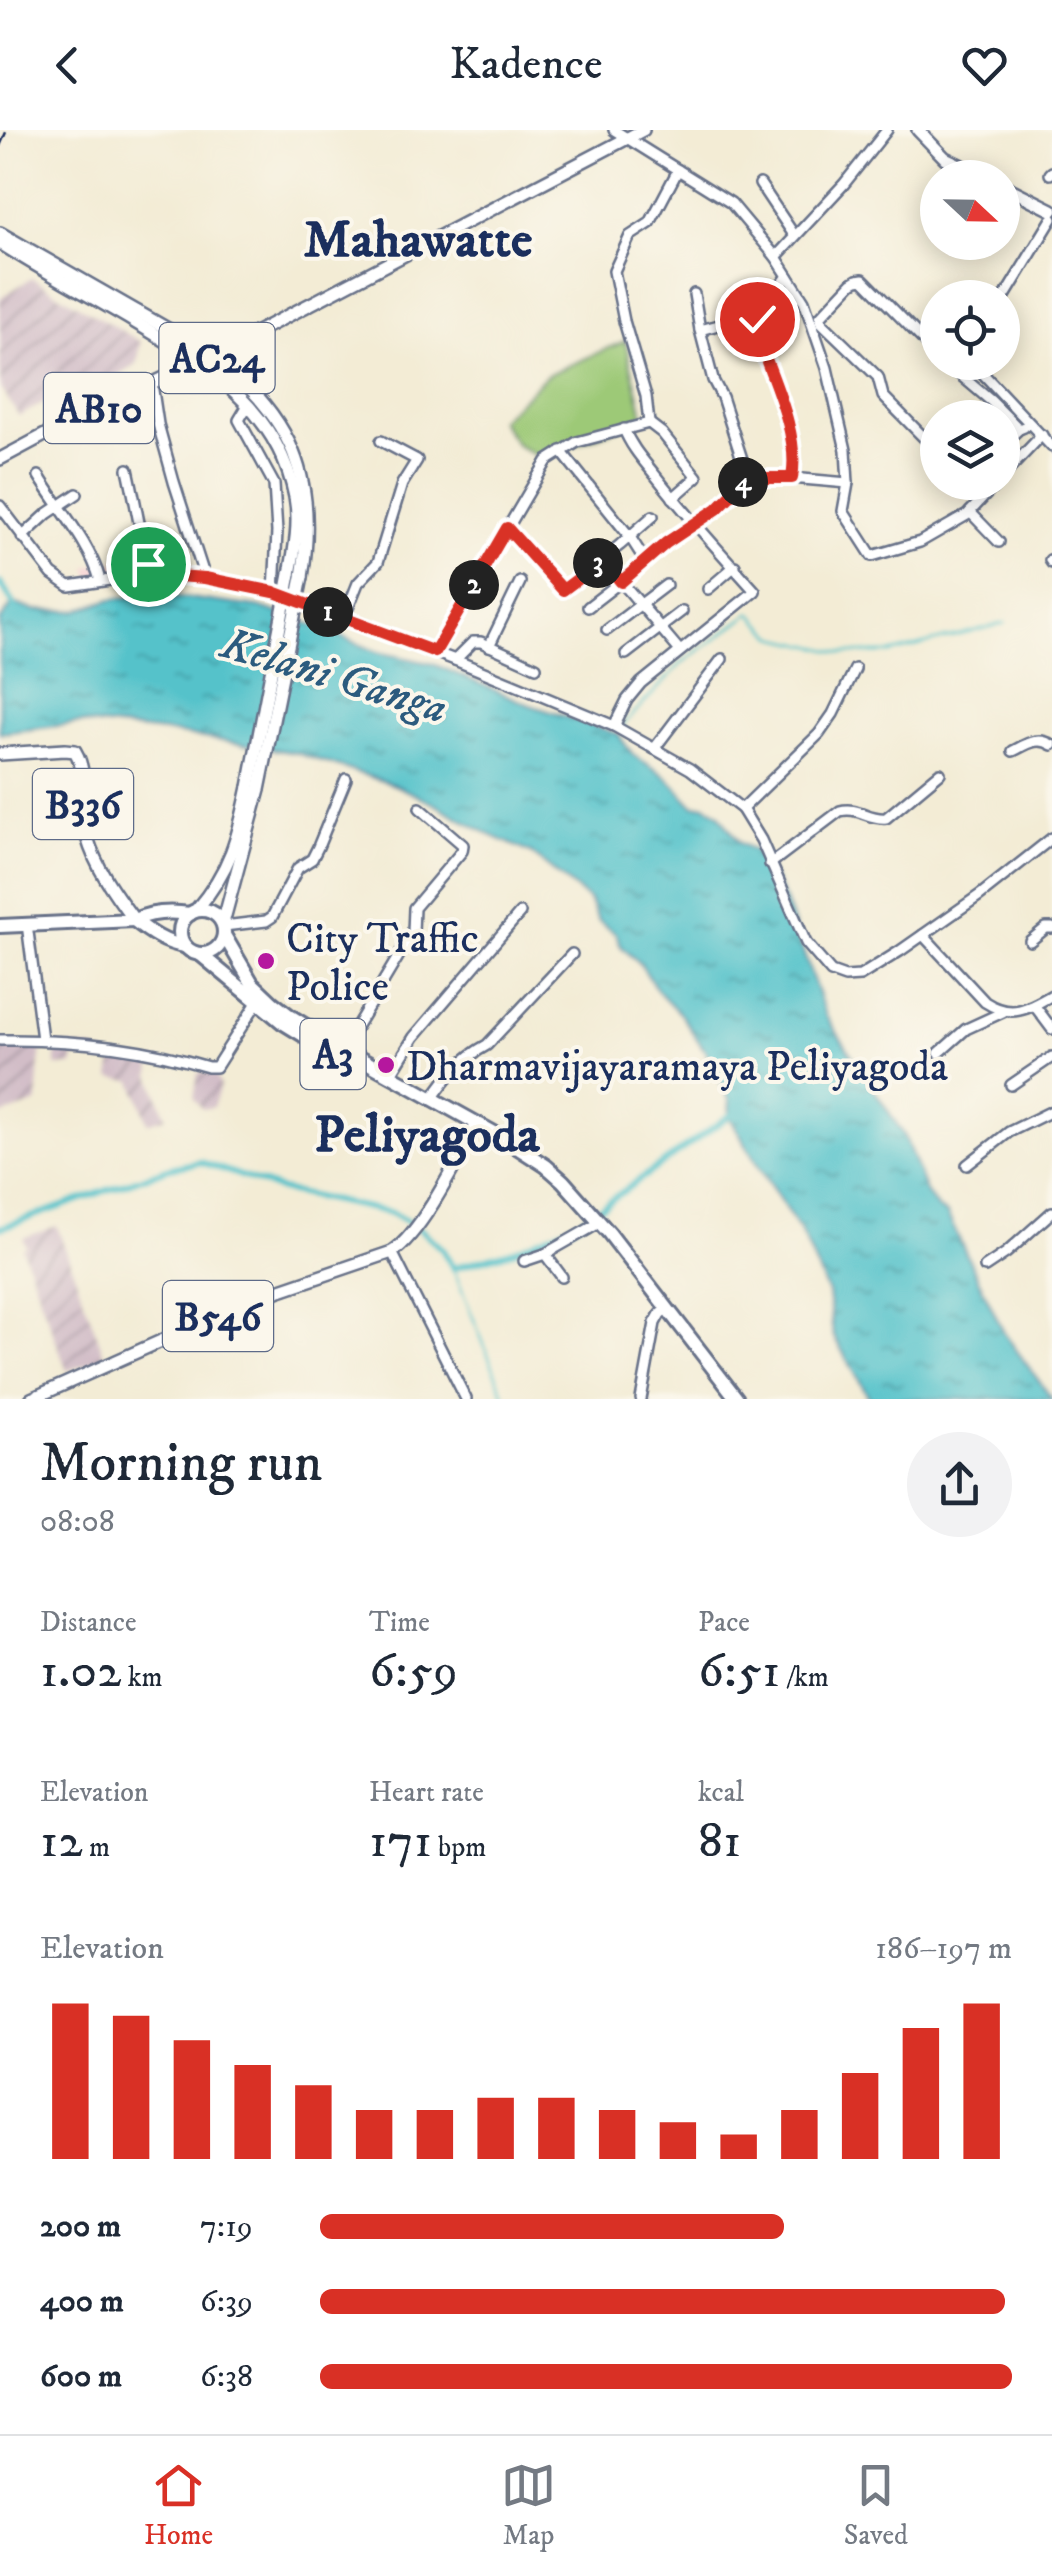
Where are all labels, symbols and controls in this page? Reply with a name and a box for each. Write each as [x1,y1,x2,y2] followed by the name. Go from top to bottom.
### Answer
[449,37,603,93] text: Kadence
[40,38,95,93] icon: back
[957,38,1012,93] icon: heart
[920,160,1020,260] north arrow
[920,160,1020,500] map controls
[304,209,532,274] district label: Mahawatte
[715,277,800,362] pin
[920,280,1020,380] button: locate
[730,292,785,347] icon: check
[160,323,274,393] road number: AC24
[44,373,154,443] road number: AB10
[920,400,1020,500] button: layers
[718,457,768,507] pin: 4
[735,464,751,499] text: 4
[106,522,191,607] pin
[121,537,176,592] icon: arrive
[573,538,623,588] pin: 3
[593,545,603,580] text: 3
[449,560,499,610] pin: 2
[467,567,481,602] text: 2
[303,587,353,637] pin: 1
[323,594,333,629] text: 1
[213,616,454,738] water label: Kelani Ganga
[33,769,133,839] road number: B336
[286,914,479,1014] place label: City Traffic Police
[255,950,277,972] marker: City Traffic Police
[300,1019,366,1089] road number: A3
[406,1042,948,1094] place label: Dharmavijayaramaya Peliyagoda
[375,1054,397,1076] marker: Dharmavijayaramaya Peliyagoda
[314,1104,541,1169] district label: Peliyagoda
[163,1281,273,1351] road number: B546
[40,1430,322,1499] text: Morning run
[907,1432,1012,1537] button: share
[40,1502,115,1542] text: 08:08
[40,1605,136,1640] text: Distance
[369,1605,430,1640] text: Time
[698,1605,750,1640] text: Pace
[40,1640,122,1703] text: 1.02
[369,1640,458,1703] text: 6:59
[698,1640,780,1703] text: 6:51
[122,1660,163,1695] text: km
[780,1660,829,1695] text: /km
[40,1775,148,1810] text: Elevation
[369,1775,484,1810] text: Heart rate
[698,1775,744,1810] text: kcal
[40,1810,83,1873] text: 12
[369,1810,432,1873] text: 171
[698,1810,741,1873] text: 81
[83,1830,110,1865] text: m
[432,1830,486,1865] text: bpm
[40,1929,164,1969] text: Elevation
[875,1929,1012,1969] text: 186–197 m
[40,2207,121,2247] text: 200 m
[200,2207,253,2247] text: 7:19
[40,2282,124,2322] text: 400 m
[200,2282,253,2322] text: 6:39
[40,2357,122,2397] text: 600 m
[200,2357,253,2397] text: 6:38
[144,2458,213,2553] tab: Home
[501,2458,556,2553] tab: Map
[844,2458,908,2553] tab: Saved

